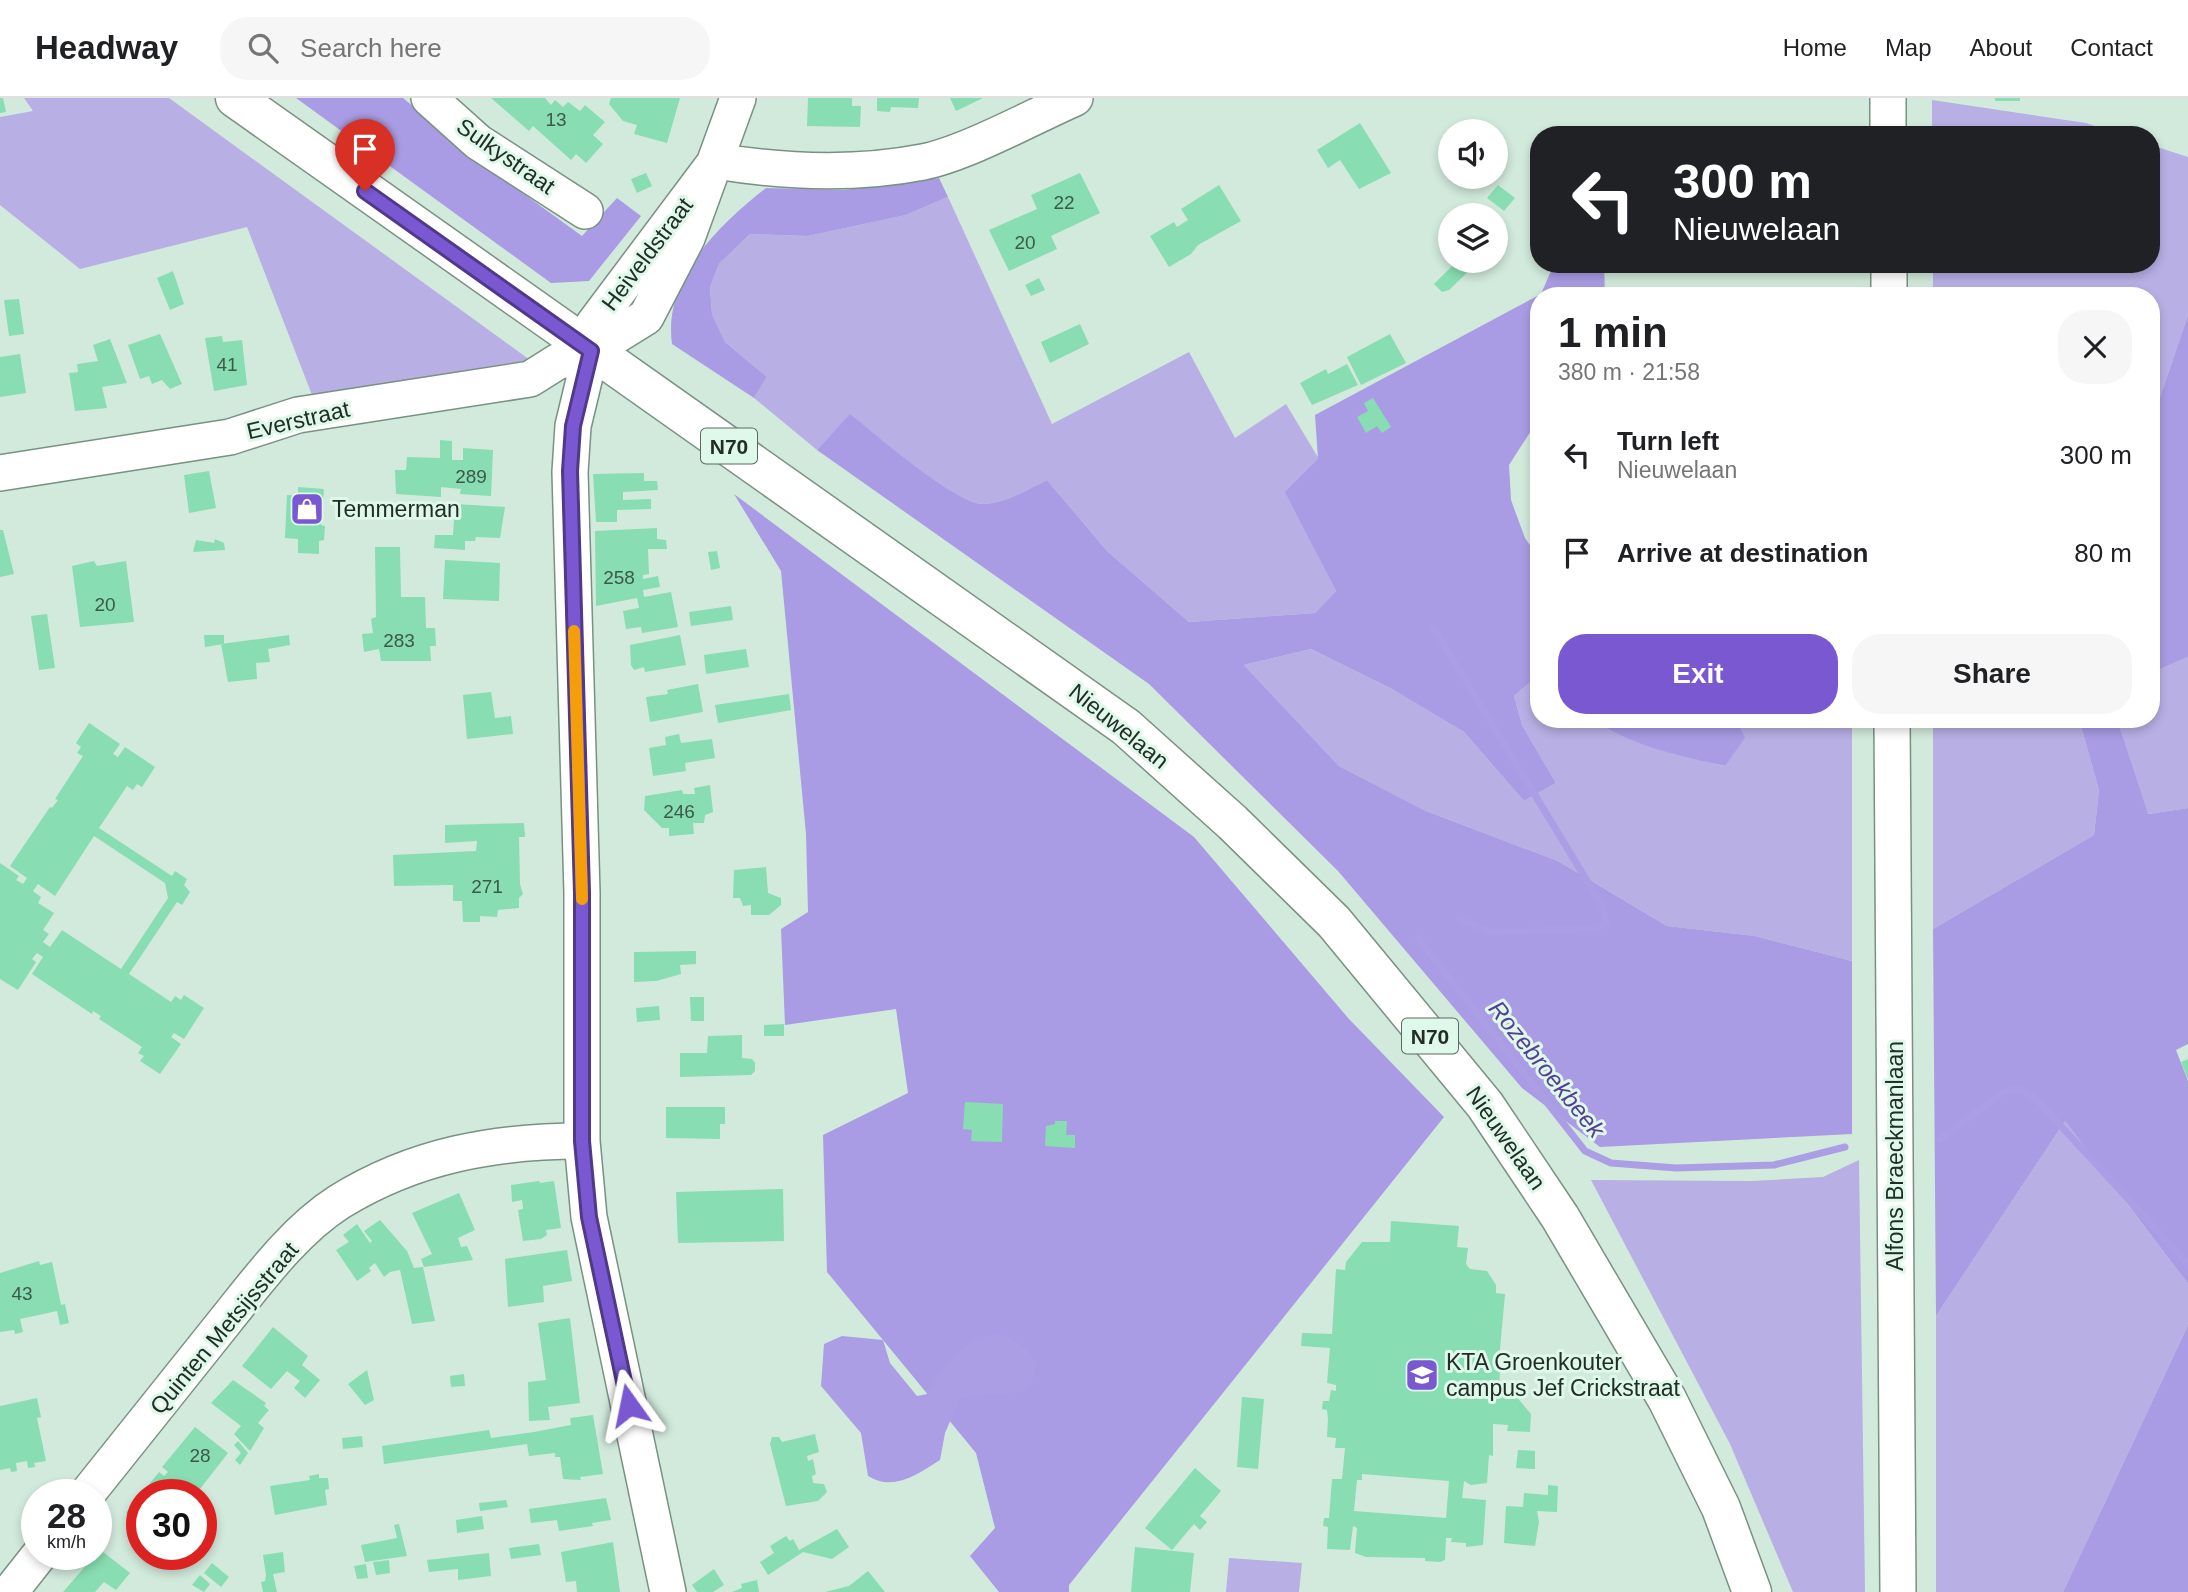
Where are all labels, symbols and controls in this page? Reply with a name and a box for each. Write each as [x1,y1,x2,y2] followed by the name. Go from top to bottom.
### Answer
[220,17,710,80] search box
[35,29,178,66] text: Headway
[244,29,282,67] icon: search
[300,33,442,63] text: Search here
[1783,34,1847,61] text: Home
[1885,34,1932,61] text: Map
[1970,34,2032,61] text: About
[2070,34,2153,61] text: Contact
[545,109,567,130] house number: 13
[452,113,561,200] street label: Sulkystraat
[335,119,395,191] pin
[1438,119,1508,273] map controls
[1438,119,1508,189] button: sound
[346,130,384,168] icon: arrive
[1558,154,1649,245] icon: left
[1673,154,1812,208] text: 300 m
[596,192,698,315] street label: Heiveldstraat
[1053,192,1075,213] house number: 22
[1438,203,1508,273] button: layers
[1673,211,1840,247] text: Nieuwelaan
[1014,232,1036,253] house number: 20
[1558,309,1668,356] text: 1 min
[2058,310,2132,384] button: close
[216,354,238,375] house number: 41
[1558,359,1700,385] text: 380 m · 21:58
[244,395,353,444] street label: Everstraat
[1617,426,1719,456] text: Turn left
[701,428,757,464] road number: N70
[1558,436,1596,474] icon: left
[2060,440,2132,470] text: 300 m
[1617,457,1737,483] text: Nieuwelaan
[455,466,487,487] house number: 289
[288,490,326,528] shop icon: Temmerman
[332,496,460,522] place label: Temmerman
[1558,534,1596,572] icon: arrive
[1617,538,1868,568] text: Arrive at destination
[2074,538,2132,568] text: 80 m
[603,567,635,588] house number: 258
[94,594,116,615] house number: 20
[383,630,415,651] house number: 283
[1558,634,1838,714] button: Exit
[1852,634,2132,714] button: Share
[1064,678,1174,774] street label: Nieuwelaan
[663,801,695,822] house number: 246
[471,876,503,897] house number: 271
[1484,995,1612,1144] water label: Rozebroekbeek
[1402,1018,1458,1054] road number: N70
[1882,1041,1908,1271] street label: Alfons Braeckmanlaan
[1461,1081,1551,1195] street label: Nieuwelaan
[145,1236,304,1419] street label: Quinten Metsijsstraat
[11,1283,33,1304] house number: 43
[1446,1349,1681,1401] place label: KTA Groenkouter campus Jef Crickstraat
[1403,1356,1441,1394] school or university icon: KTA Groenkouter campus Jef Crickstraat
[592,1368,666,1442] position arrow
[189,1445,211,1466] house number: 28
[126,1479,217,1570] speed limit sign: 30
[47,1496,86,1535] text: 28
[47,1532,86,1552] text: km/h

